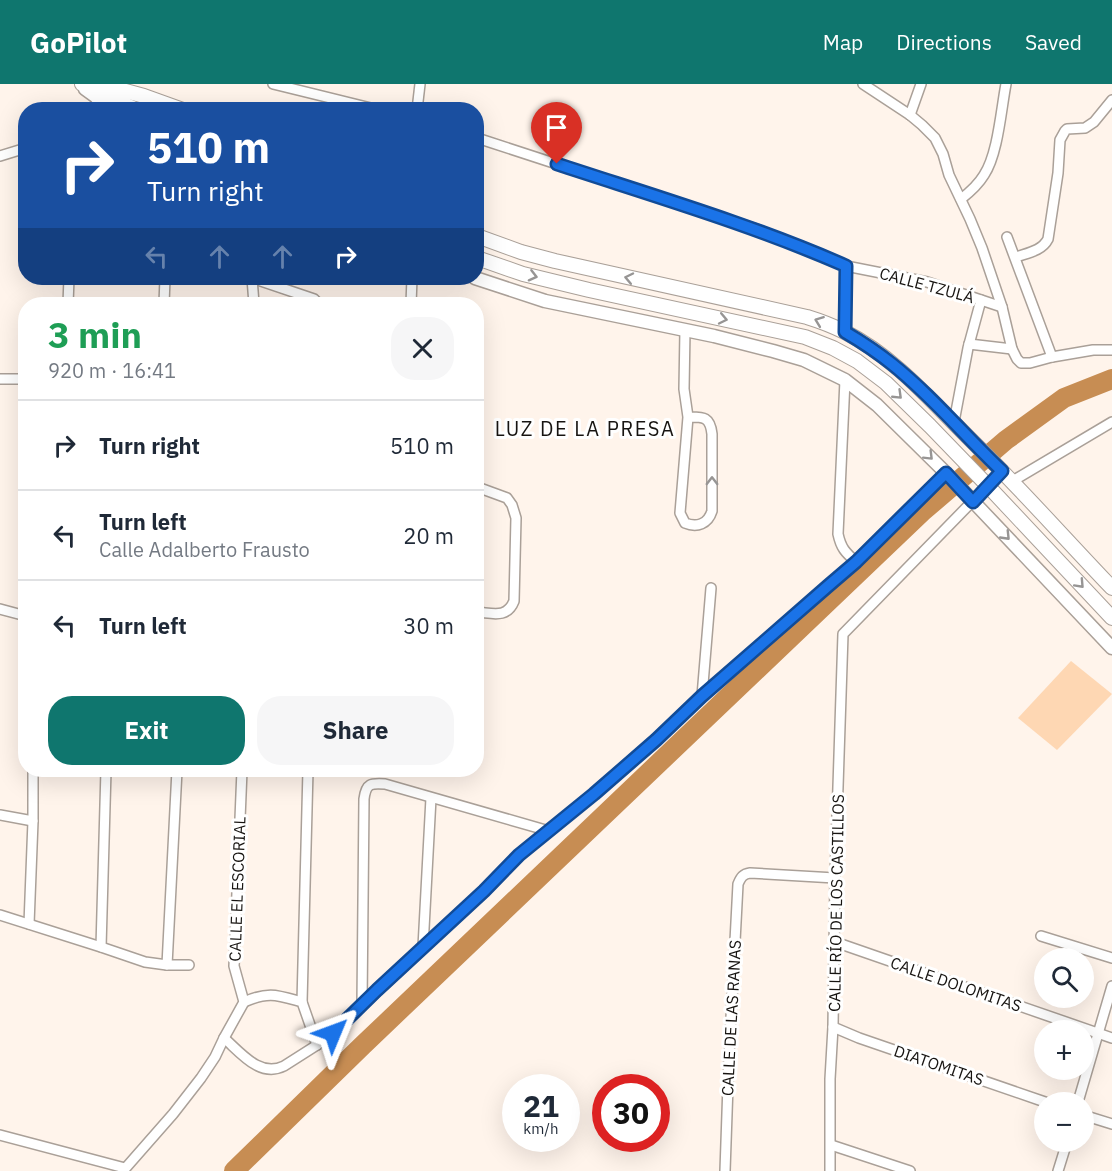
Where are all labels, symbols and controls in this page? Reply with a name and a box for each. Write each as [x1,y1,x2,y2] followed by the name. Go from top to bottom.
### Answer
[30,24,127,61] text: GoPilot
[823,28,863,56] text: Map
[896,28,992,56] text: Directions
[1025,28,1082,56] text: Saved
[531,102,582,164] pin
[540,111,573,144] icon: arrive
[147,120,270,175] text: 510 m
[48,126,126,204] icon: right
[147,173,264,208] text: Turn right
[140,240,173,273] icon: left
[203,240,236,273] icon: ahead
[266,240,299,273] icon: ahead
[329,240,362,273] icon: right
[877,262,977,307] street label: CALLE TZULÁ
[527,269,537,282] one-way arrow
[624,272,634,285] one-way arrow
[48,311,142,358] text: 3 min
[718,312,728,325] one-way arrow
[814,316,825,329] one-way arrow
[391,317,454,380] button: close
[48,357,176,384] text: 920 m · 16:41
[891,388,902,399] one-way arrow
[495,415,675,442] district label: LUZ DE LA PRESA
[48,429,81,462] icon: right
[99,431,200,460] text: Turn right
[390,431,454,460] text: 510 m
[922,449,933,460] one-way arrow
[706,477,718,486] one-way arrow
[99,507,187,536] text: Turn left
[48,519,81,552] icon: left
[403,521,454,550] text: 20 m
[999,530,1010,540] one-way arrow
[99,536,310,563] text: Calle Adalberto Frausto
[1072,576,1083,587] one-way arrow
[48,609,81,642] icon: left
[99,611,187,640] text: Turn left
[403,611,454,640] text: 30 m
[48,696,245,765] button: Exit
[257,696,454,765] button: Share
[823,794,848,1012] street label: CALLE RÍO DE LOS CASTILLOS
[224,816,250,962] street label: CALLE EL ESCORIAL
[717,939,745,1097] street label: CALLE DE LAS RANAS
[1034,948,1094,1152] map controls
[1034,948,1094,1008] button: search
[888,952,1024,1016] street label: CALLE DOLOMITAS
[301,1001,365,1065] position arrow
[1034,1020,1094,1080] button: +
[892,1040,986,1090] street label: DIATOMITAS
[592,1074,670,1152] speed limit sign: 30
[523,1086,559,1125] text: 21
[1034,1092,1094,1152] button: −
[523,1119,559,1138] text: km/h

